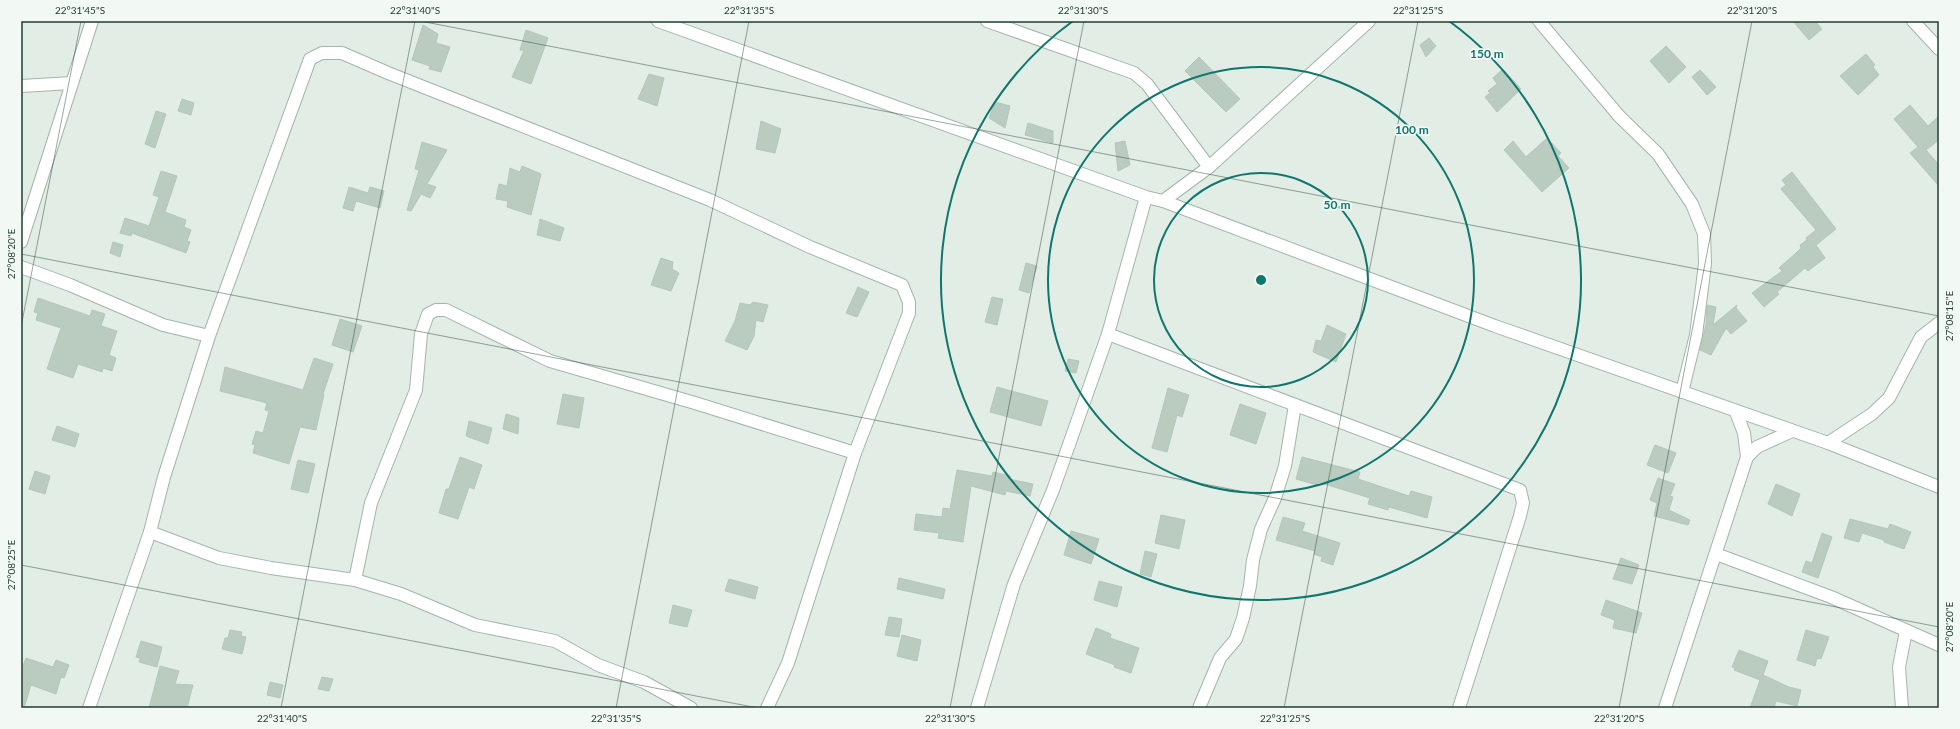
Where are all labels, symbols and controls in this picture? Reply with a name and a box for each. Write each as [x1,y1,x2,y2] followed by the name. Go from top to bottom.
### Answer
[55,4,105,16] text: 22°31'45"S
[390,4,440,16] text: 22°31'40"S
[724,4,774,16] text: 22°31'35"S
[1058,4,1108,16] text: 22°31'30"S
[1393,4,1443,16] text: 22°31'25"S
[1727,4,1777,16] text: 22°31'20"S
[1470,46,1504,61] text: 150 m
[1395,122,1429,137] text: 100 m
[1324,197,1350,212] text: 50 m
[5,229,17,279] text: 27°08'20"E
[1254,273,1268,287] centre of rings
[1943,291,1955,341] text: 27°08'15"E
[5,540,17,590] text: 27°08'25"E
[1943,602,1955,652] text: 27°08'20"E
[257,712,307,724] text: 22°31'40"S
[591,712,641,724] text: 22°31'35"S
[925,712,975,724] text: 22°31'30"S
[1260,712,1310,724] text: 22°31'25"S
[1594,712,1644,724] text: 22°31'20"S

